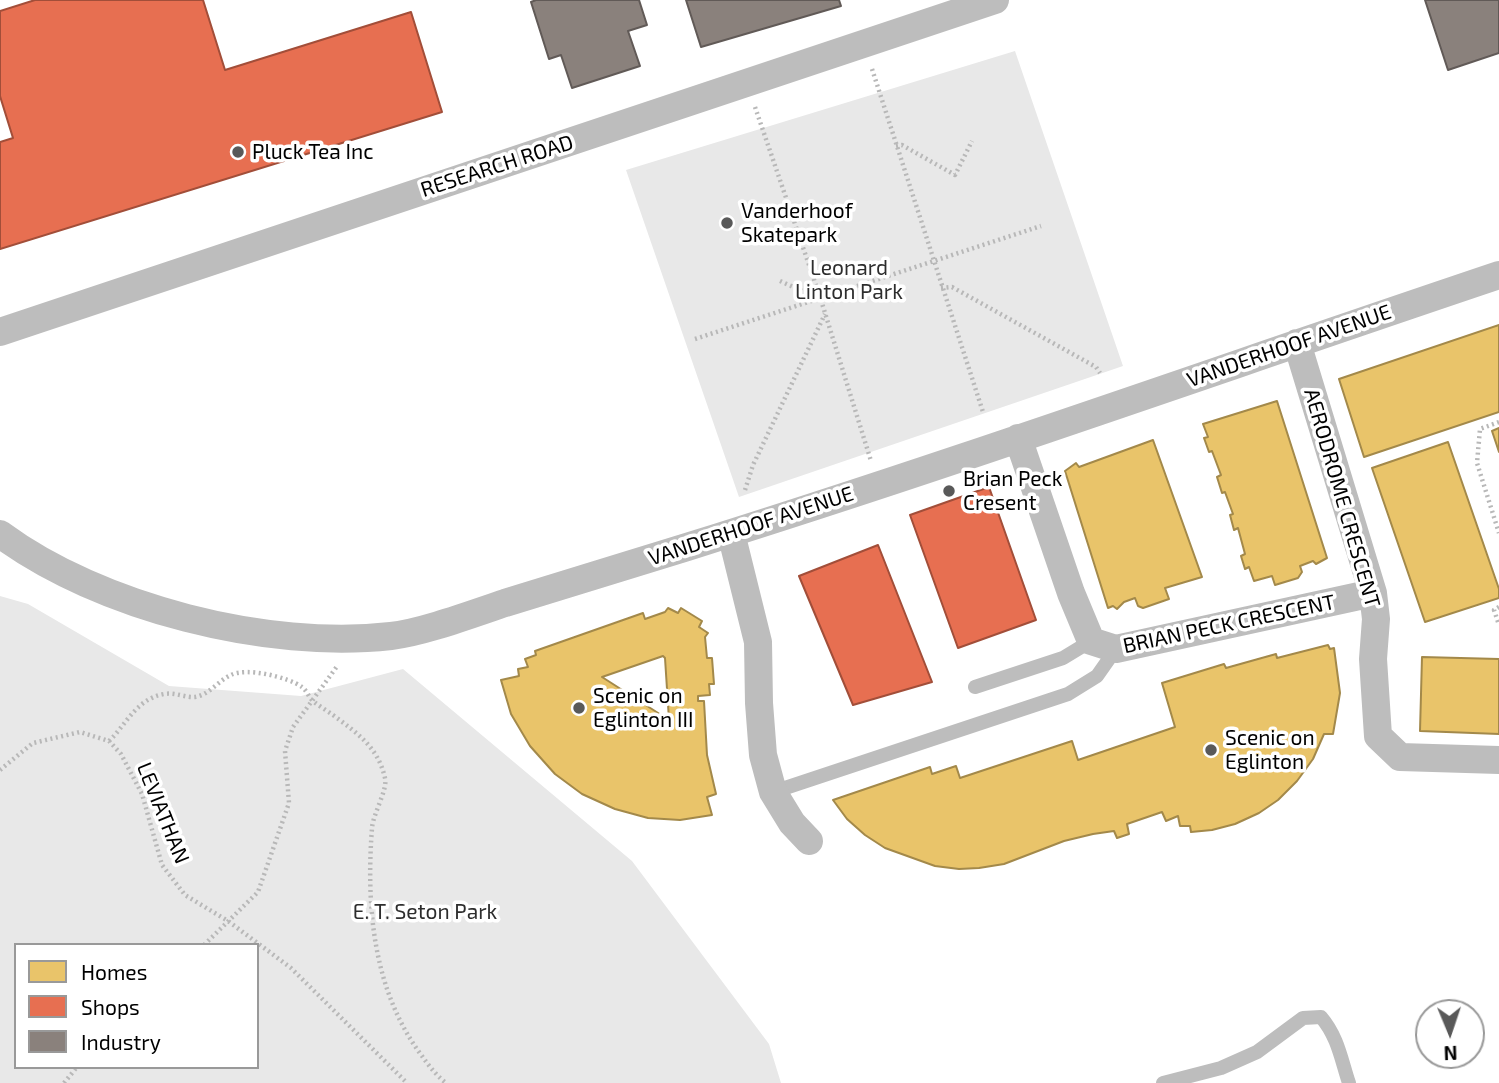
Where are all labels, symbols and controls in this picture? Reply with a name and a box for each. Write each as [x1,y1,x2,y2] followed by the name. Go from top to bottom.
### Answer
[418,129,576,203] street label: RESEARCH ROAD
[252,139,374,165] place label: Pluck Tea Inc
[230,144,246,160] marker: Pluck Tea Inc
[741,198,853,248] place label: Vanderhoof Skatepark
[719,215,735,231] marker: Vanderhoof Skatepark
[795,255,903,305] park label: Leonard Linton Park
[1184,299,1394,393] street label: VANDERHOOF AVENUE
[1299,385,1385,611] street label: AERODROME CRESCENT
[963,466,1063,516] place label: Brian Peck Cresent
[645,481,857,571] street label: VANDERHOOF AVENUE
[941,483,957,499] marker: Brian Peck Cresent
[1121,589,1337,659] street label: BRIAN PECK CRESCENT
[593,683,693,733] place label: Scenic on Eglinton III
[571,700,587,716] marker: Scenic on Eglinton III
[1225,725,1315,775] place label: Scenic on Eglinton
[1203,742,1219,758] marker: Scenic on Eglinton
[131,759,195,867] street label: LEVIATHAN
[353,899,497,925] park label: E. T. Seton Park
[14,943,259,1069] legend
[81,959,147,984] text: Homes
[81,994,140,1019] text: Shops
[1415,999,1485,1069] north arrow
[81,1029,161,1054] text: Industry
[1443,1042,1458,1065] text: N

